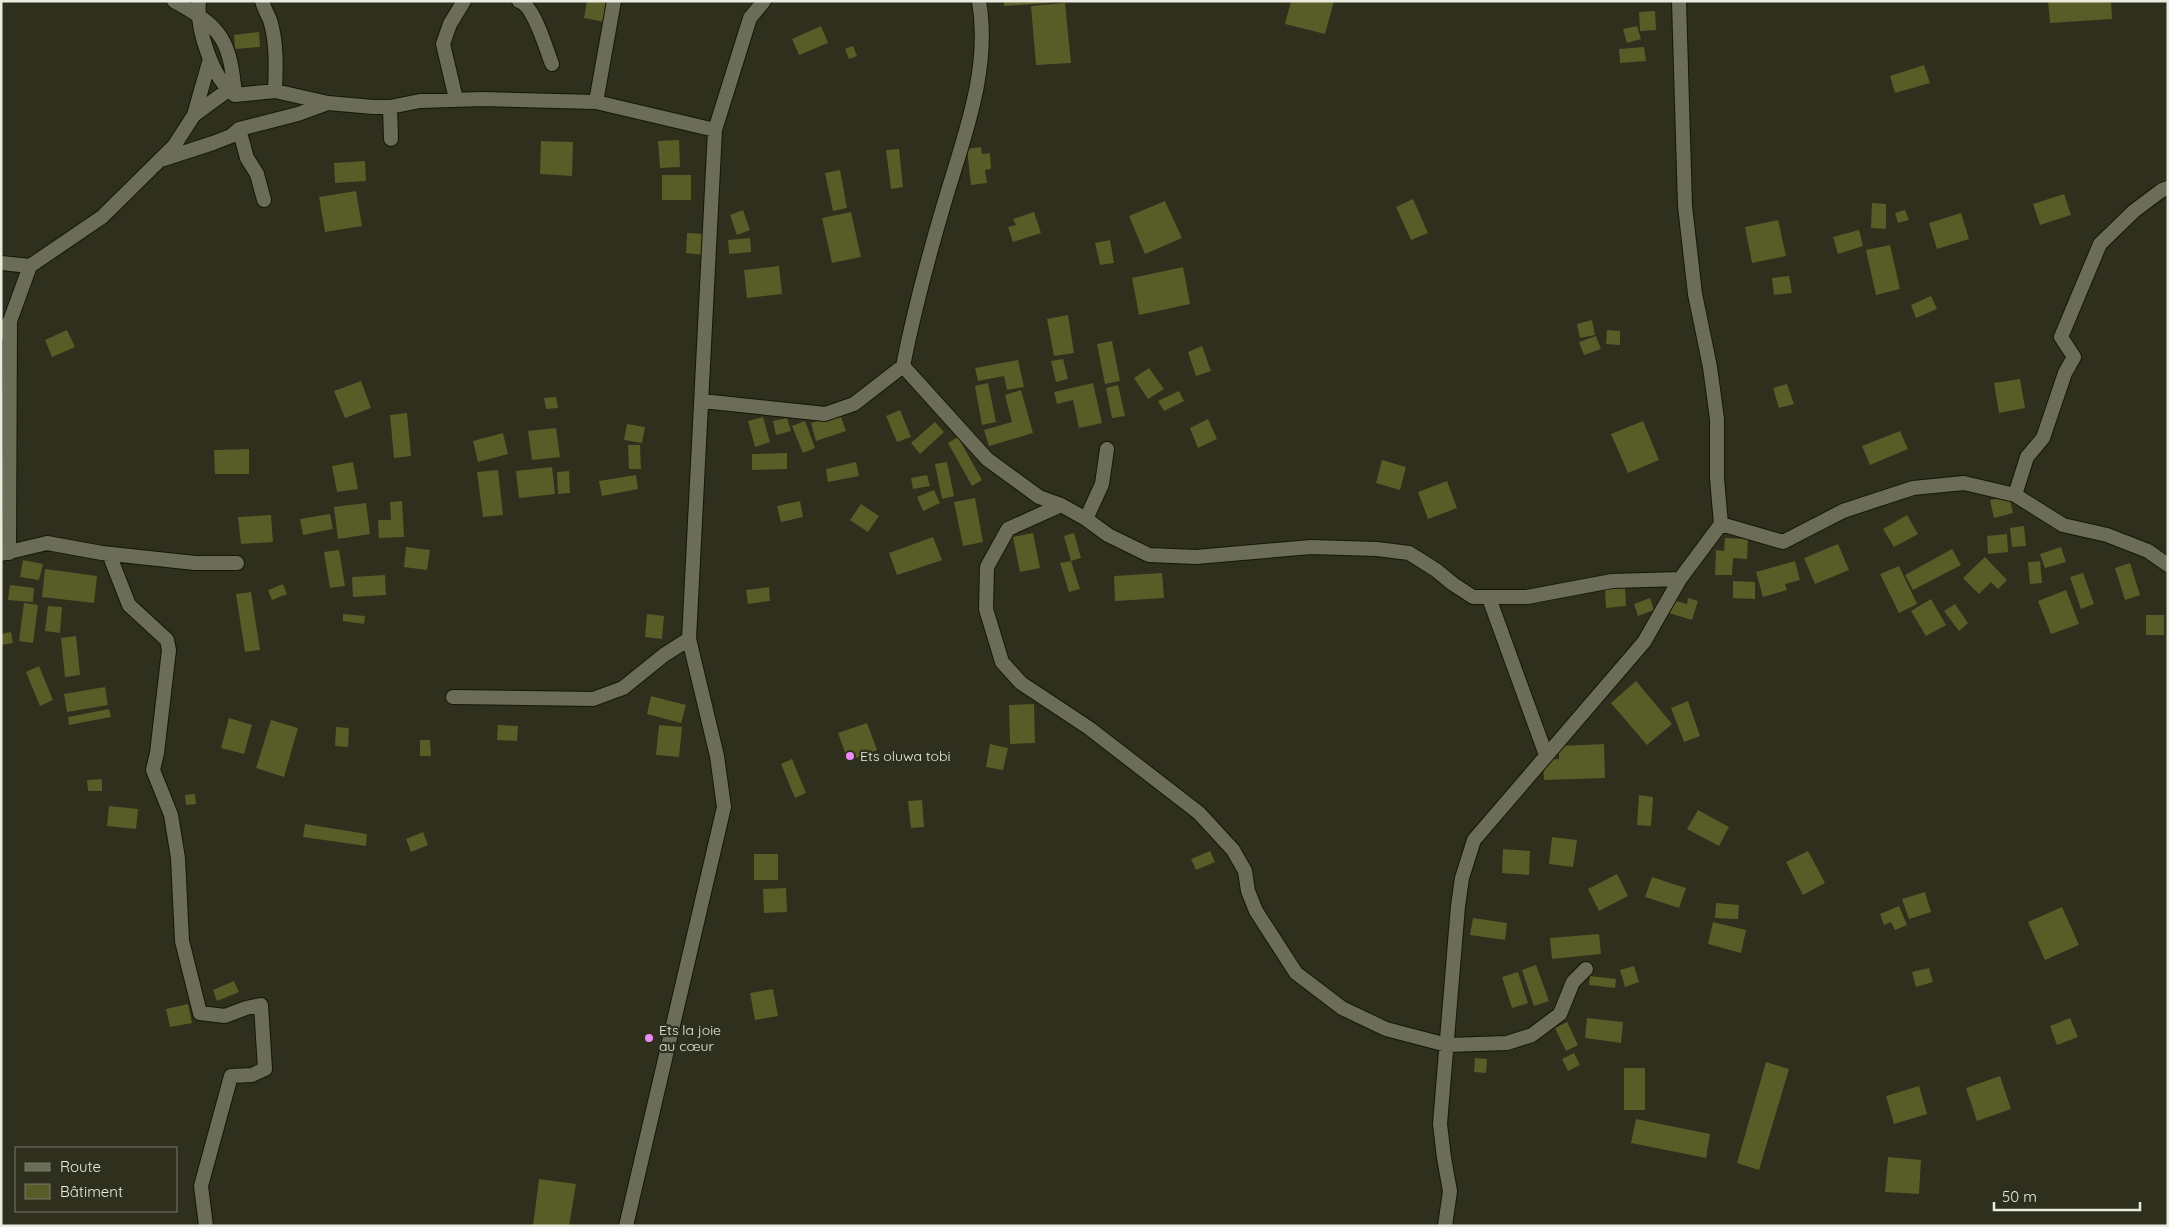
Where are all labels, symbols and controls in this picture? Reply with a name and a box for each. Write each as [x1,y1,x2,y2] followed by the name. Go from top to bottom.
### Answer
[860,747,950,765] place label: Ets oluwa tobi
[844,750,856,762] marker: Ets oluwa tobi
[659,1021,721,1055] place label: Ets la joie au cœur
[643,1032,655,1044] marker: Ets la joie au cœur
[15,1147,178,1212] legend
[60,1157,101,1176] text: Route
[1994,1180,2140,1212] scale bar
[60,1182,123,1201] text: Bâtiment
[2002,1187,2037,1206] text: 50 m

